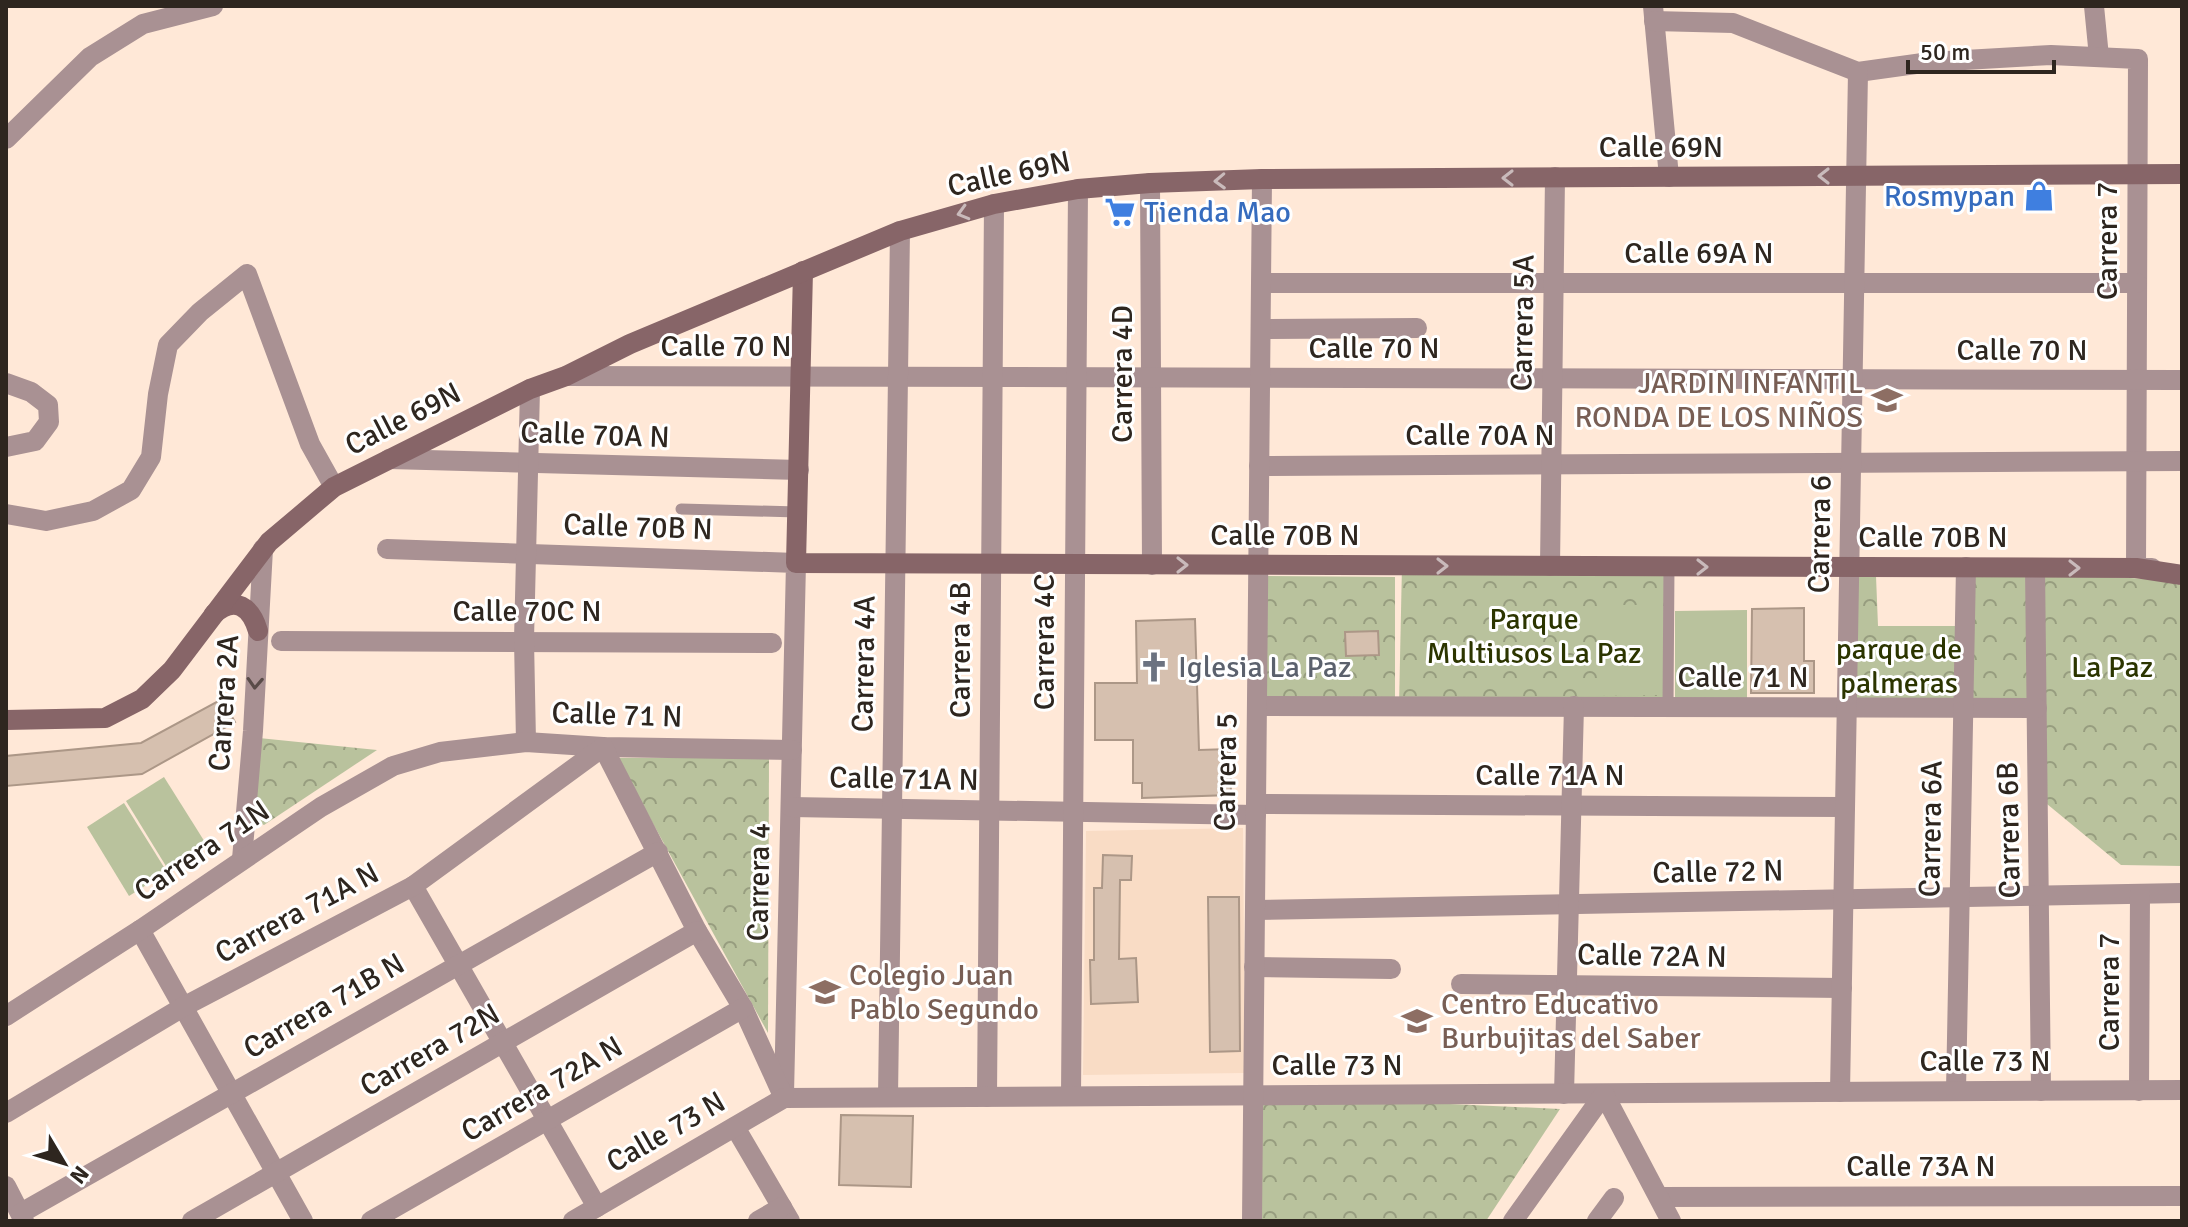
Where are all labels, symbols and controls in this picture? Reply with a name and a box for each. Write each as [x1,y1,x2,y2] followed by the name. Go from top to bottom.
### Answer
[1908,24,2054,74] scale bar
[1920,37,1970,67] text: 50 m
[1599,129,1723,166] street label: Calle 69N
[944,143,1074,205] street label: Calle 69N
[1817,167,1830,185] one-way arrow
[1501,169,1514,187] one-way arrow
[1213,172,1226,189] one-way arrow
[1884,178,2015,215] place label: Rosmypan
[2022,179,2056,213] shop icon: Rosmypan
[2089,182,2126,300] street label: Carrera 7
[1144,194,1291,231] place label: Tienda Mao
[1103,195,1137,229] supermarket icon: Tienda Mao
[956,204,970,220] one-way arrow
[1624,235,1774,272] street label: Calle 69A N
[1503,254,1543,392] street label: Carrera 5A
[1104,305,1141,443] street label: Carrera 4D
[660,328,792,365] street label: Calle 70 N
[1308,330,1440,367] street label: Calle 70 N
[1956,332,2088,369] street label: Calle 70 N
[1574,365,1863,436] place label: JARDIN INFANTIL RONDA DE LOS NIÑOS
[339,374,467,464] street label: Calle 69N
[1870,383,1904,417] school or university icon: JARDIN INFANTIL RONDA DE LOS NIÑOS
[520,414,670,456] street label: Calle 70A N
[1405,417,1555,454] street label: Calle 70A N
[1800,474,1840,594] street label: Carrera 6
[563,506,713,548] street label: Calle 70B N
[1210,517,1360,554] street label: Calle 70B N
[1858,519,2008,556] street label: Calle 70B N
[1176,556,1189,574] one-way arrow
[1436,557,1449,574] one-way arrow
[1696,558,1709,575] one-way arrow
[2068,559,2081,577] one-way arrow
[1026,574,1063,710] street label: Carrera 4C
[942,582,979,718] street label: Carrera 4B
[452,593,602,630] street label: Calle 70C N
[844,595,884,733] street label: Carrera 4A
[1427,601,1641,672] park label: Parque Multiusos La Paz
[1836,631,1962,702] park label: parque de palmeras
[201,633,247,773] street label: Carrera 2A
[1178,649,1351,686] place label: Iglesia La Paz
[2071,649,2153,686] park label: La Paz
[1137,650,1171,684] church icon: Iglesia La Paz
[1677,659,1809,696] street label: Calle 71 N
[247,677,264,690] one-way arrow
[551,694,683,736] street label: Calle 71 N
[1206,712,1246,832] street label: Carrera 5
[1475,757,1625,794] street label: Calle 71A N
[829,759,979,799] street label: Calle 71A N
[1911,760,1951,898] street label: Carrera 6A
[1989,761,2029,899] street label: Carrera 6B
[127,792,277,910] street label: Carrera 71N
[739,822,779,942] street label: Carrera 4
[1652,852,1784,892] street label: Calle 72 N
[209,854,385,972] street label: Carrera 71A N
[2091,933,2128,1051] street label: Carrera 7
[1577,936,1727,976] street label: Calle 72A N
[237,945,411,1067] street label: Carrera 71B N
[849,957,1039,1028] place label: Colegio Juan Pablo Segundo
[808,975,842,1009] school or university icon: Colegio Juan Pablo Segundo
[1441,986,1701,1057] place label: Centro Educativo Burbujitas del Saber
[354,995,506,1105] street label: Carrera 72N
[1400,1004,1434,1038] school or university icon: Centro Educativo Burbujitas del Saber
[455,1028,629,1150] street label: Carrera 72A N
[1919,1043,2051,1080] street label: Calle 73 N
[1271,1047,1403,1084] street label: Calle 73 N
[600,1083,732,1181] street label: Calle 73 N
[24,1123,104,1203] north arrow
[1846,1148,1996,1185] street label: Calle 73A N
[64,1161,95,1189] text: N

